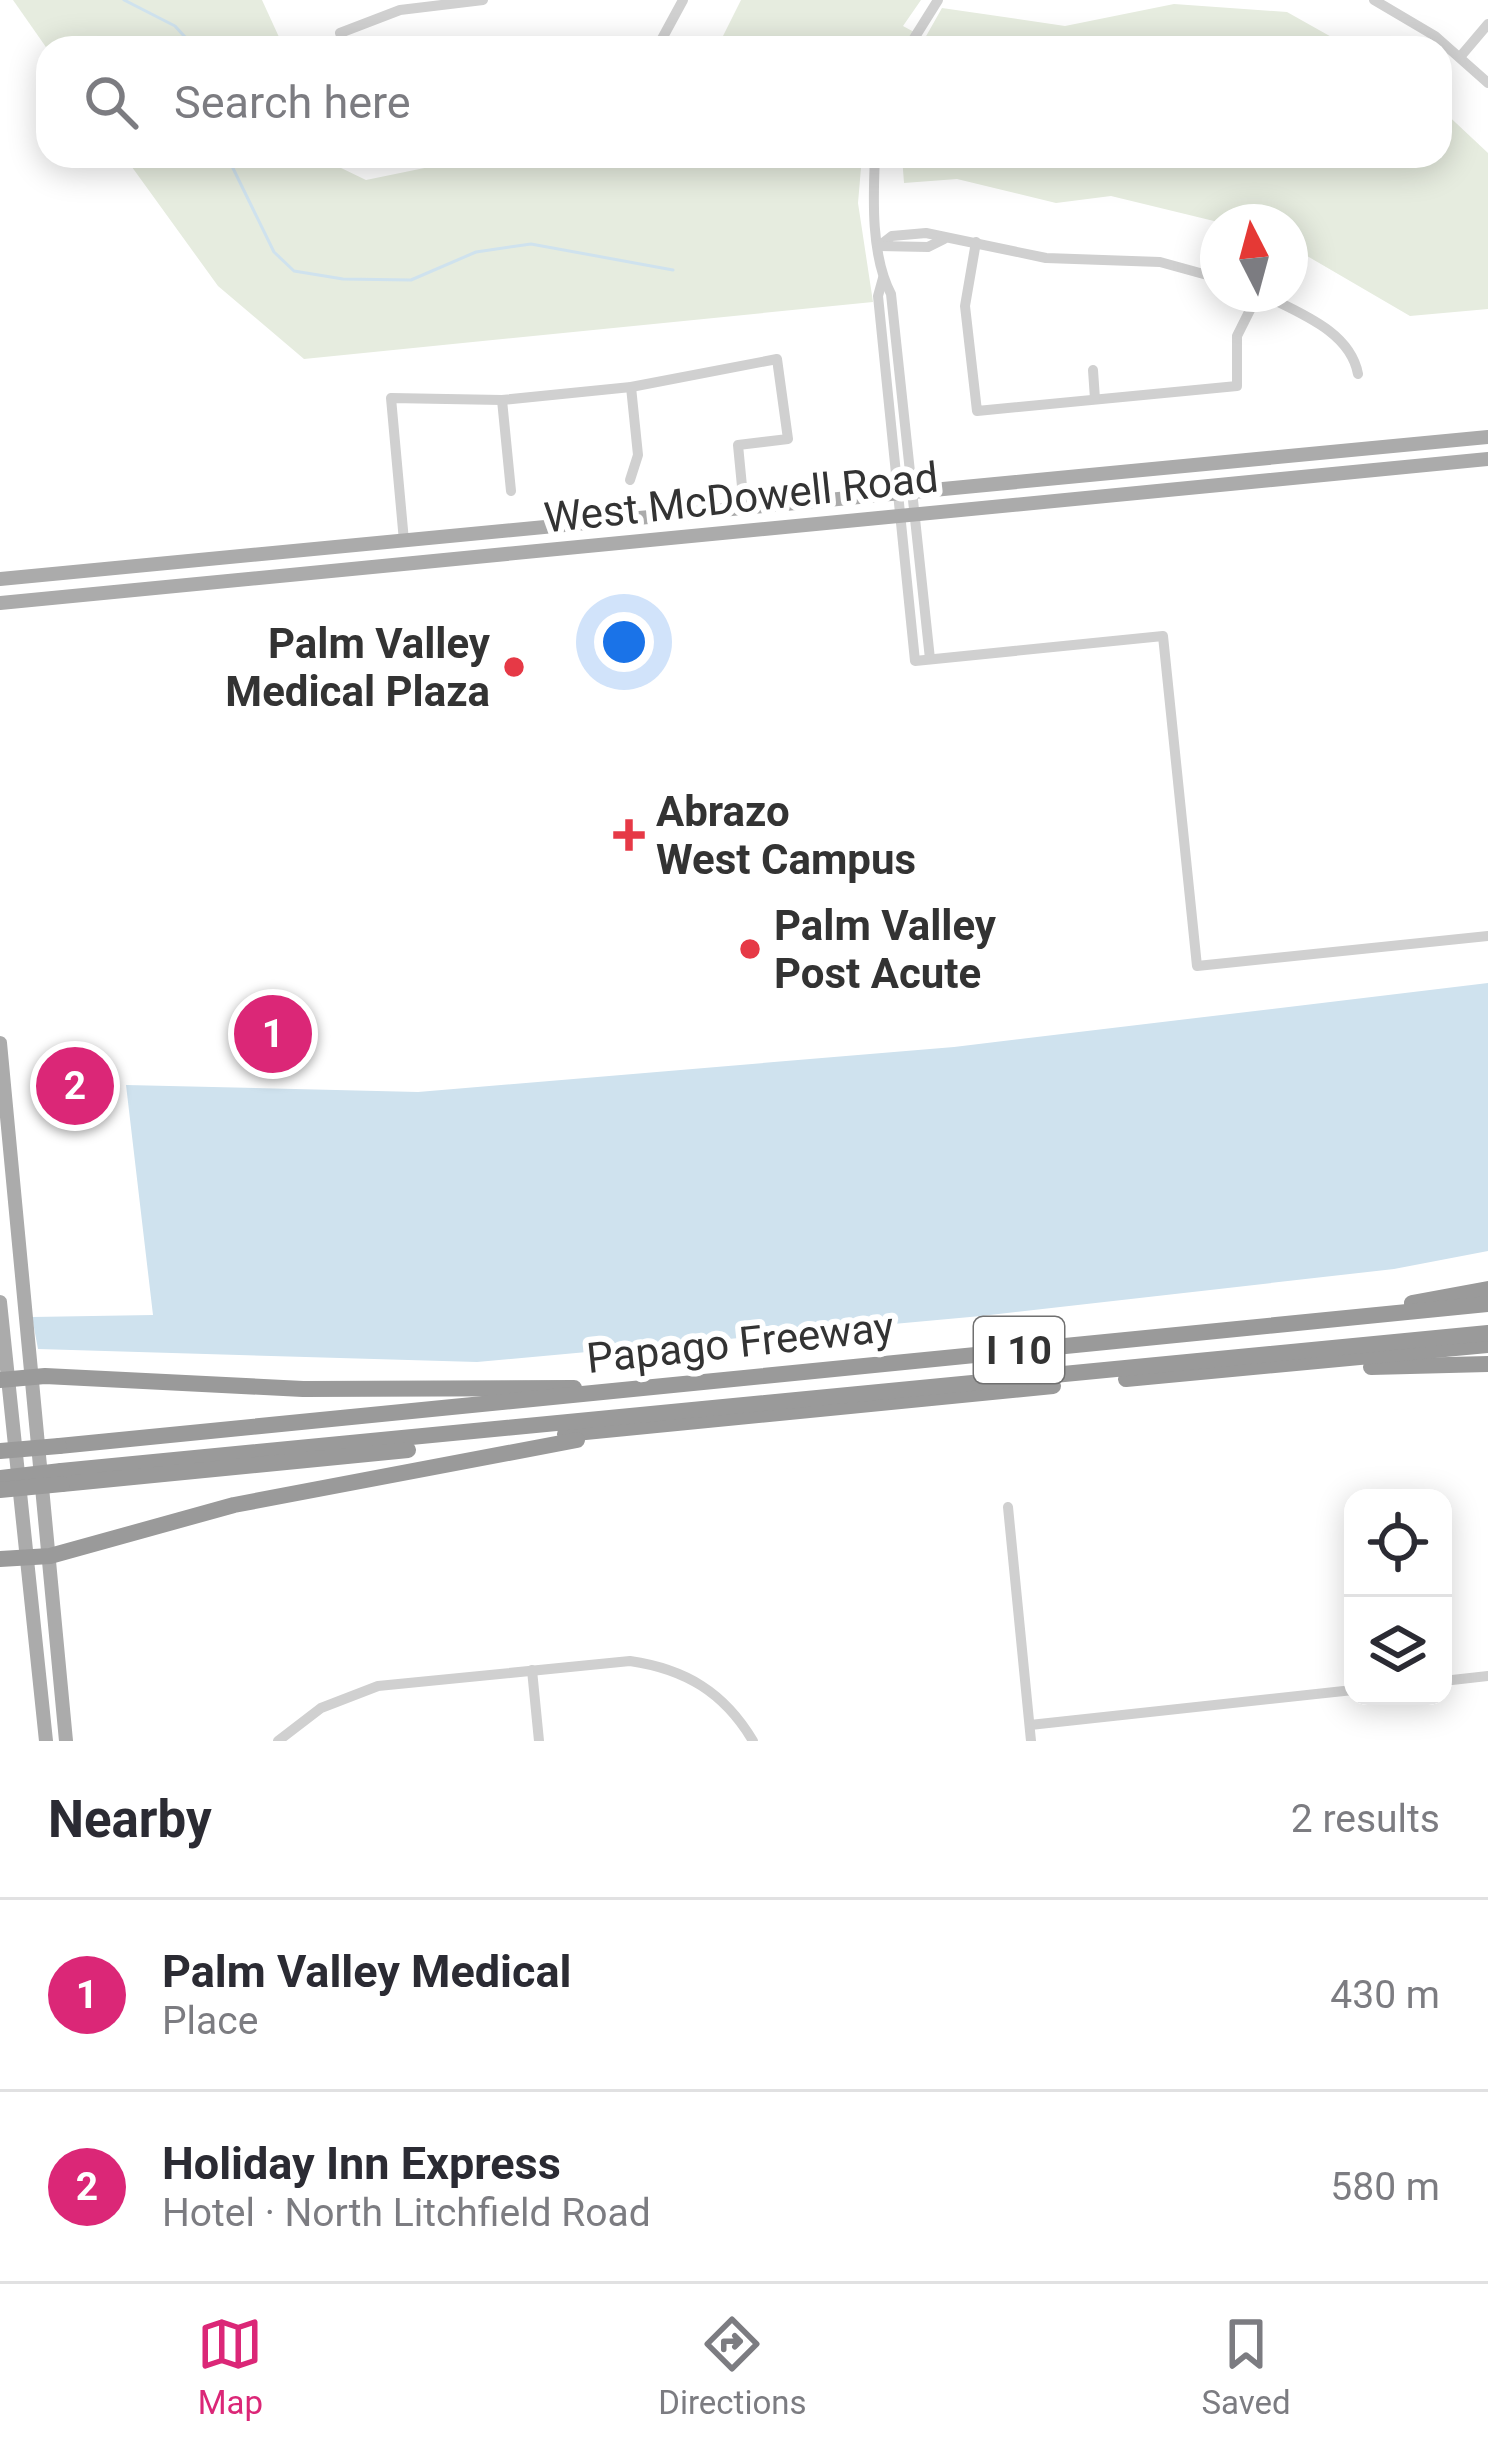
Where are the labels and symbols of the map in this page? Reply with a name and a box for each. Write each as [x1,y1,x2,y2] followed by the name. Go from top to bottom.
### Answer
[1200,204,1308,312] north arrow
[542,452,941,543] street label: West McDowell Road
[594,612,654,672] your location
[225,619,491,716] place label: Palm Valley Medical Plaza
[501,654,527,680] marker: Palm Valley Medical Plaza
[656,787,916,884] place label: Abrazo West Campus
[613,819,645,851] marker: Abrazo West Campus
[774,901,997,998] place label: Palm Valley Post Acute
[737,936,763,962] marker: Palm Valley Post Acute
[234,989,312,1079] pin: 1
[36,1041,114,1131] pin: 2
[584,1302,896,1383] street label: Papago Freeway
[974,1317,1064,1383] road number: I 10

